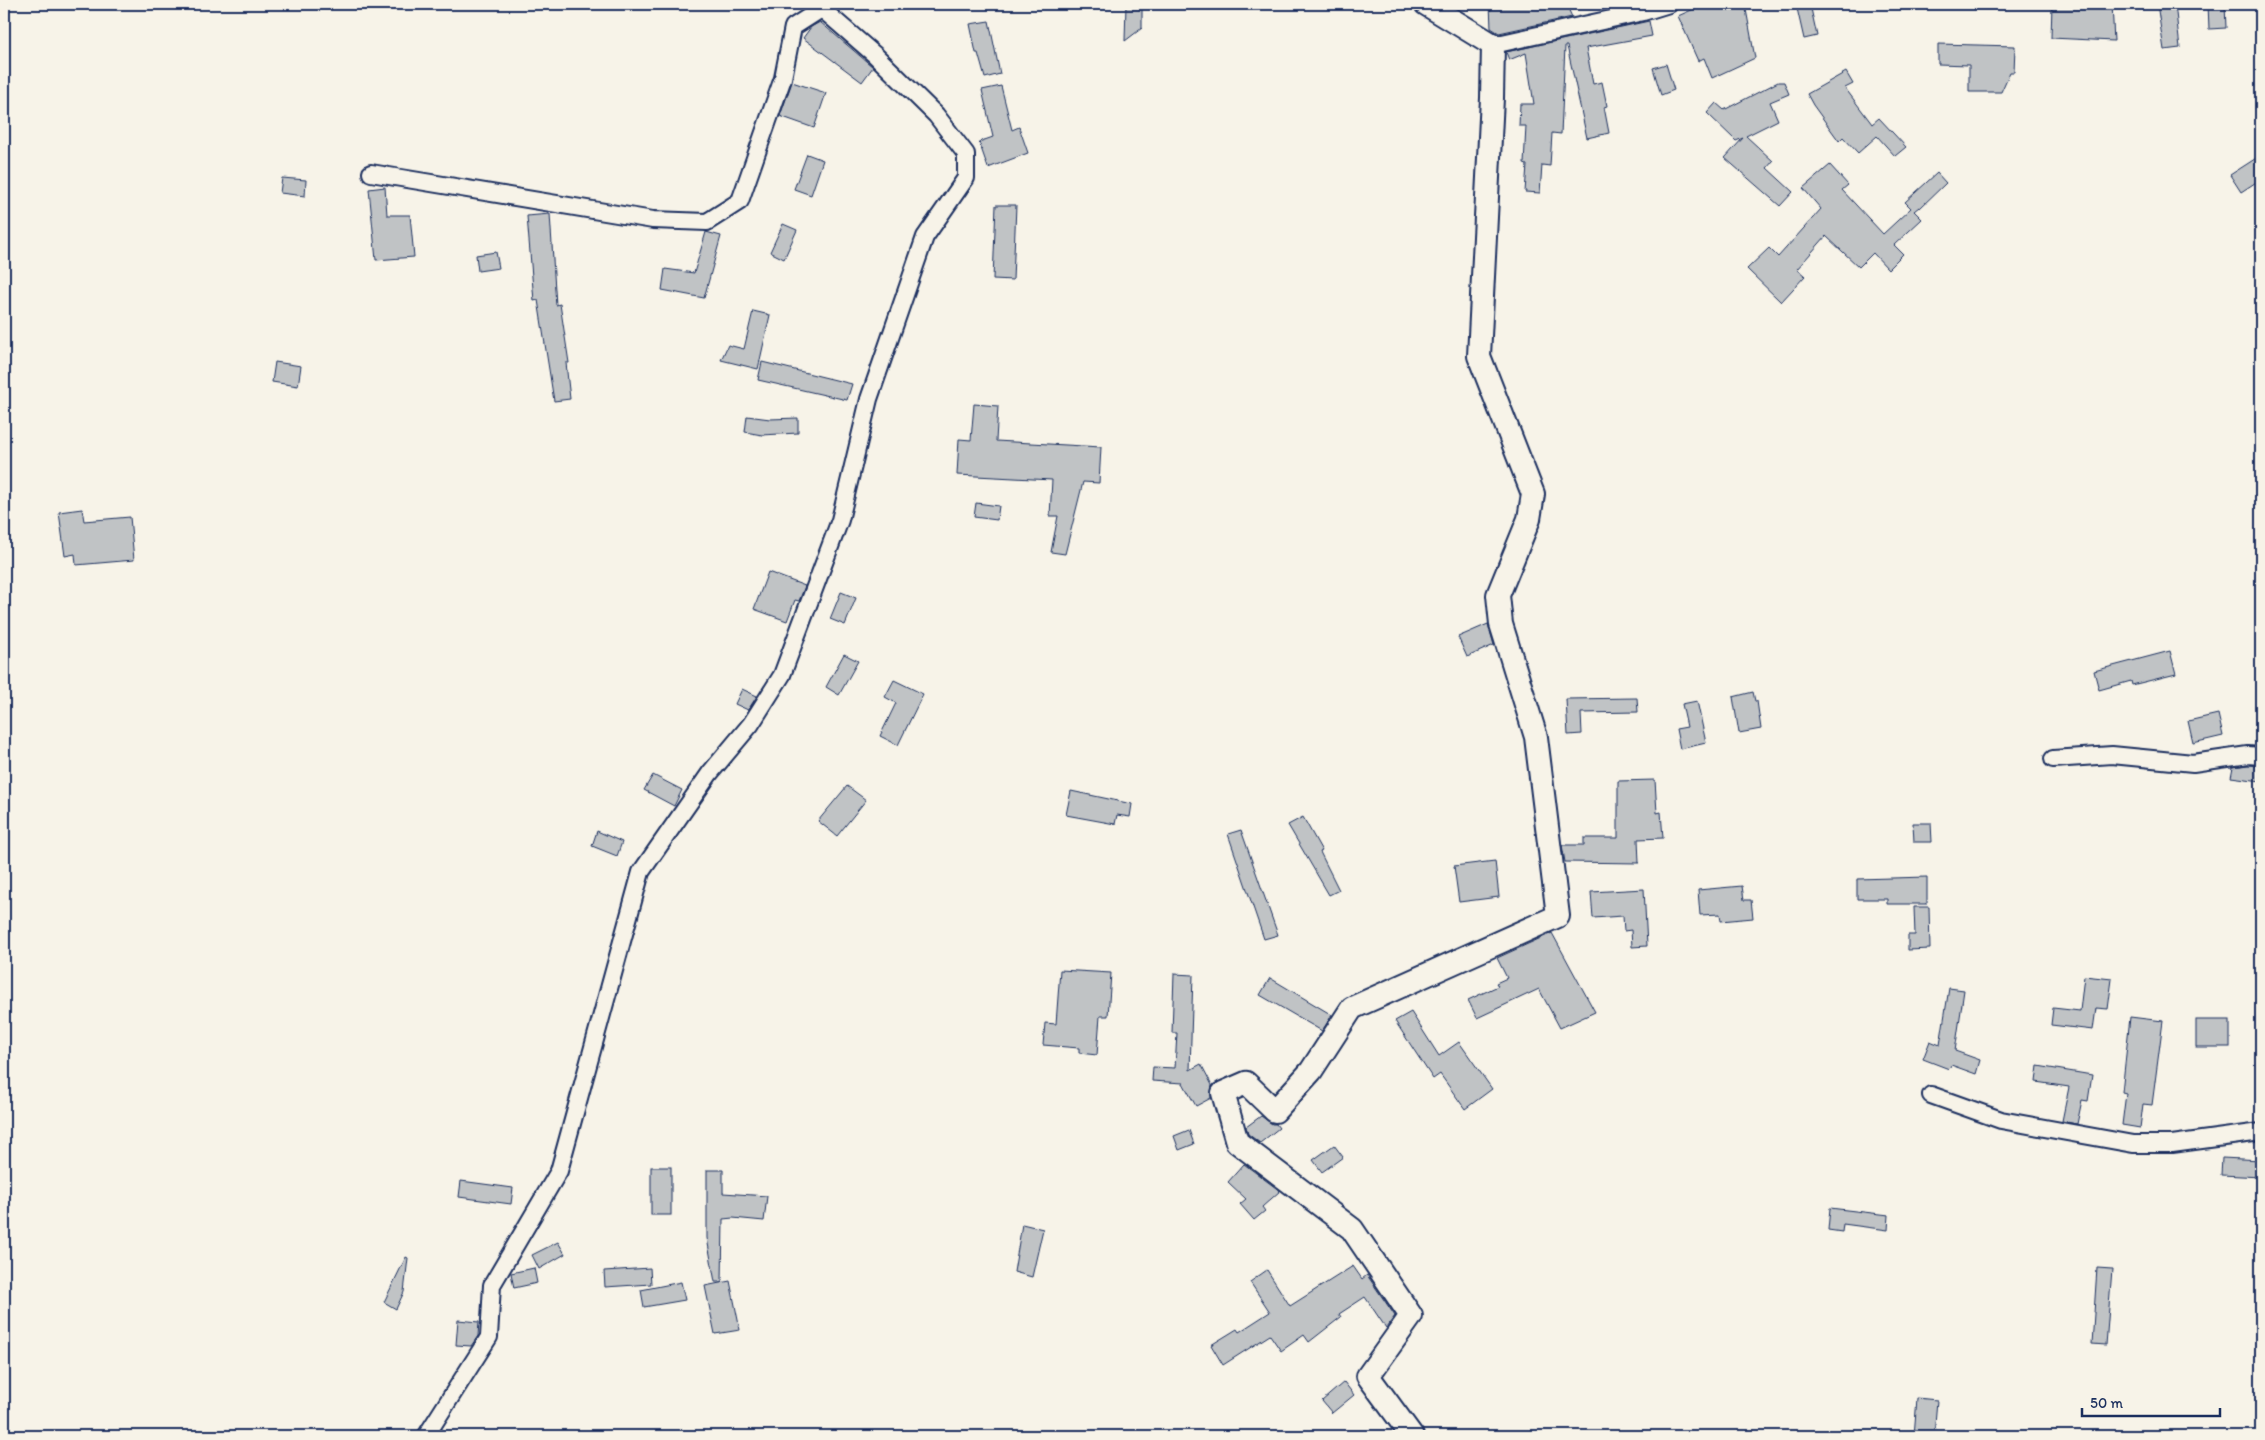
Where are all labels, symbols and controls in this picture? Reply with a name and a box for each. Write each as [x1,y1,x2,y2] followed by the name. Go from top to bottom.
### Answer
[2082,1385,2220,1417] scale bar
[2090,1394,2123,1412] text: 50 m

